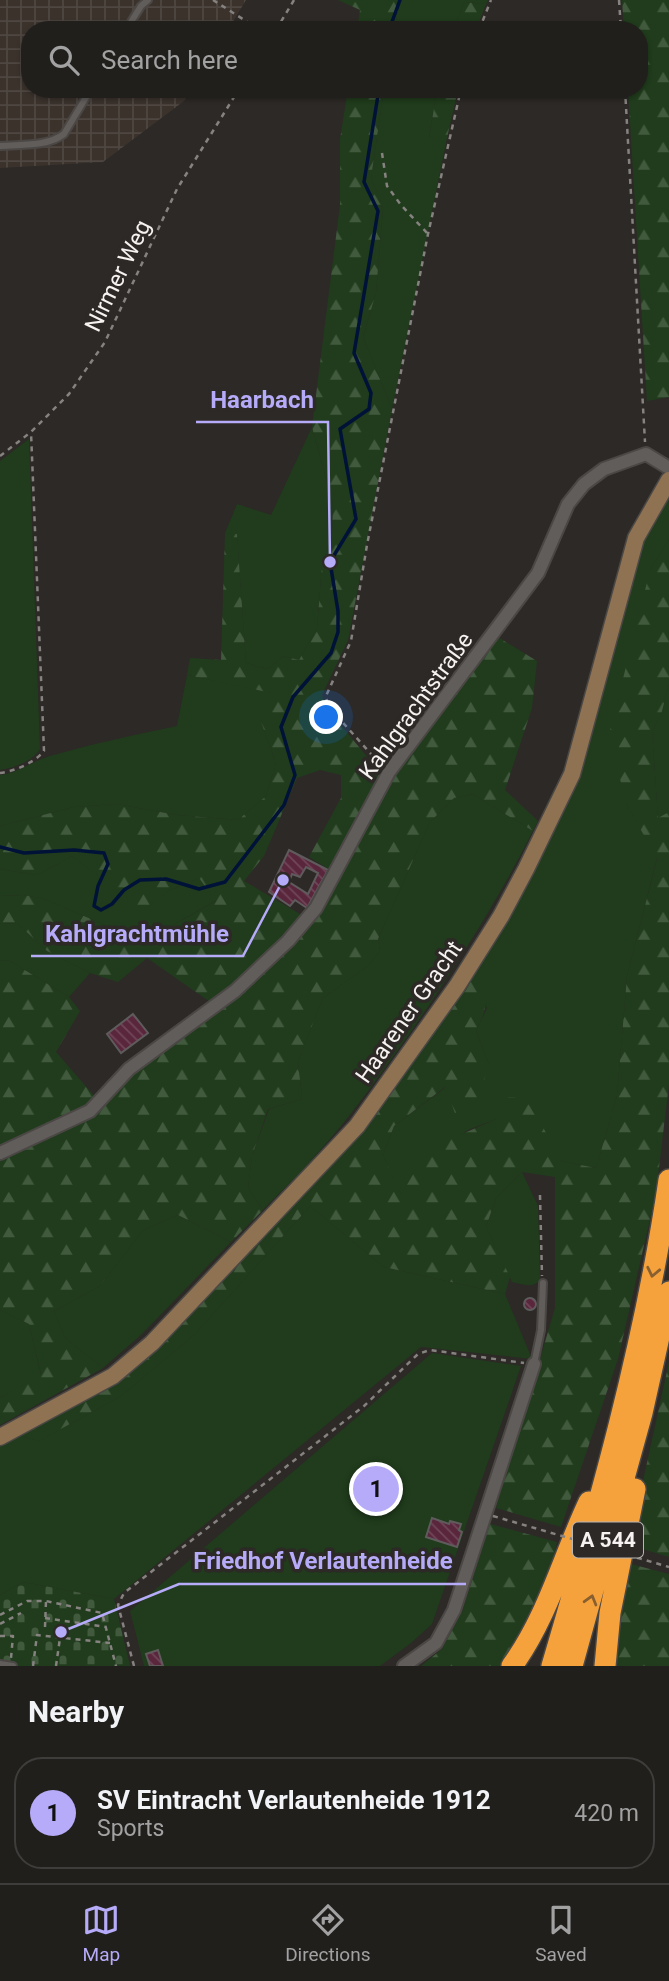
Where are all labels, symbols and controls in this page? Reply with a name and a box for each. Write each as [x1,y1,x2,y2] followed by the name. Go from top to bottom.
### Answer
[21,21,648,98] search box
[45,41,83,79] icon: search
[101,45,238,75] text: Search here
[79,216,157,336] street label: Nirmer Weg
[196,377,328,422] callout: Haarbach
[210,386,314,414] text: Haarbach
[354,627,478,785] street label: Kahlgrachtstraße
[309,700,343,734] your location
[31,911,243,956] callout: Kahlgrachtmühle
[45,920,229,948] text: Kahlgrachtmühle
[350,936,468,1088] street label: Haarener Gracht
[646,1266,661,1278] one-way arrow
[353,1463,399,1515] pin: 1
[573,1522,643,1558] road number: A 544
[179,1539,466,1584] callout: Friedhof Verlautenheide
[193,1547,453,1575] text: Friedhof Verlautenheide
[583,1595,598,1607] one-way arrow
[28,1694,124,1729] text: Nearby
[97,1785,491,1815] text: SV Eintracht Verlautenheide 1912
[46,1800,60,1827] text: 1
[574,1800,639,1827] text: 420 m
[97,1815,164,1842] text: Sports
[82,1901,120,1966] tab: Map
[285,1901,370,1966] tab: Directions
[535,1901,587,1966] tab: Saved

